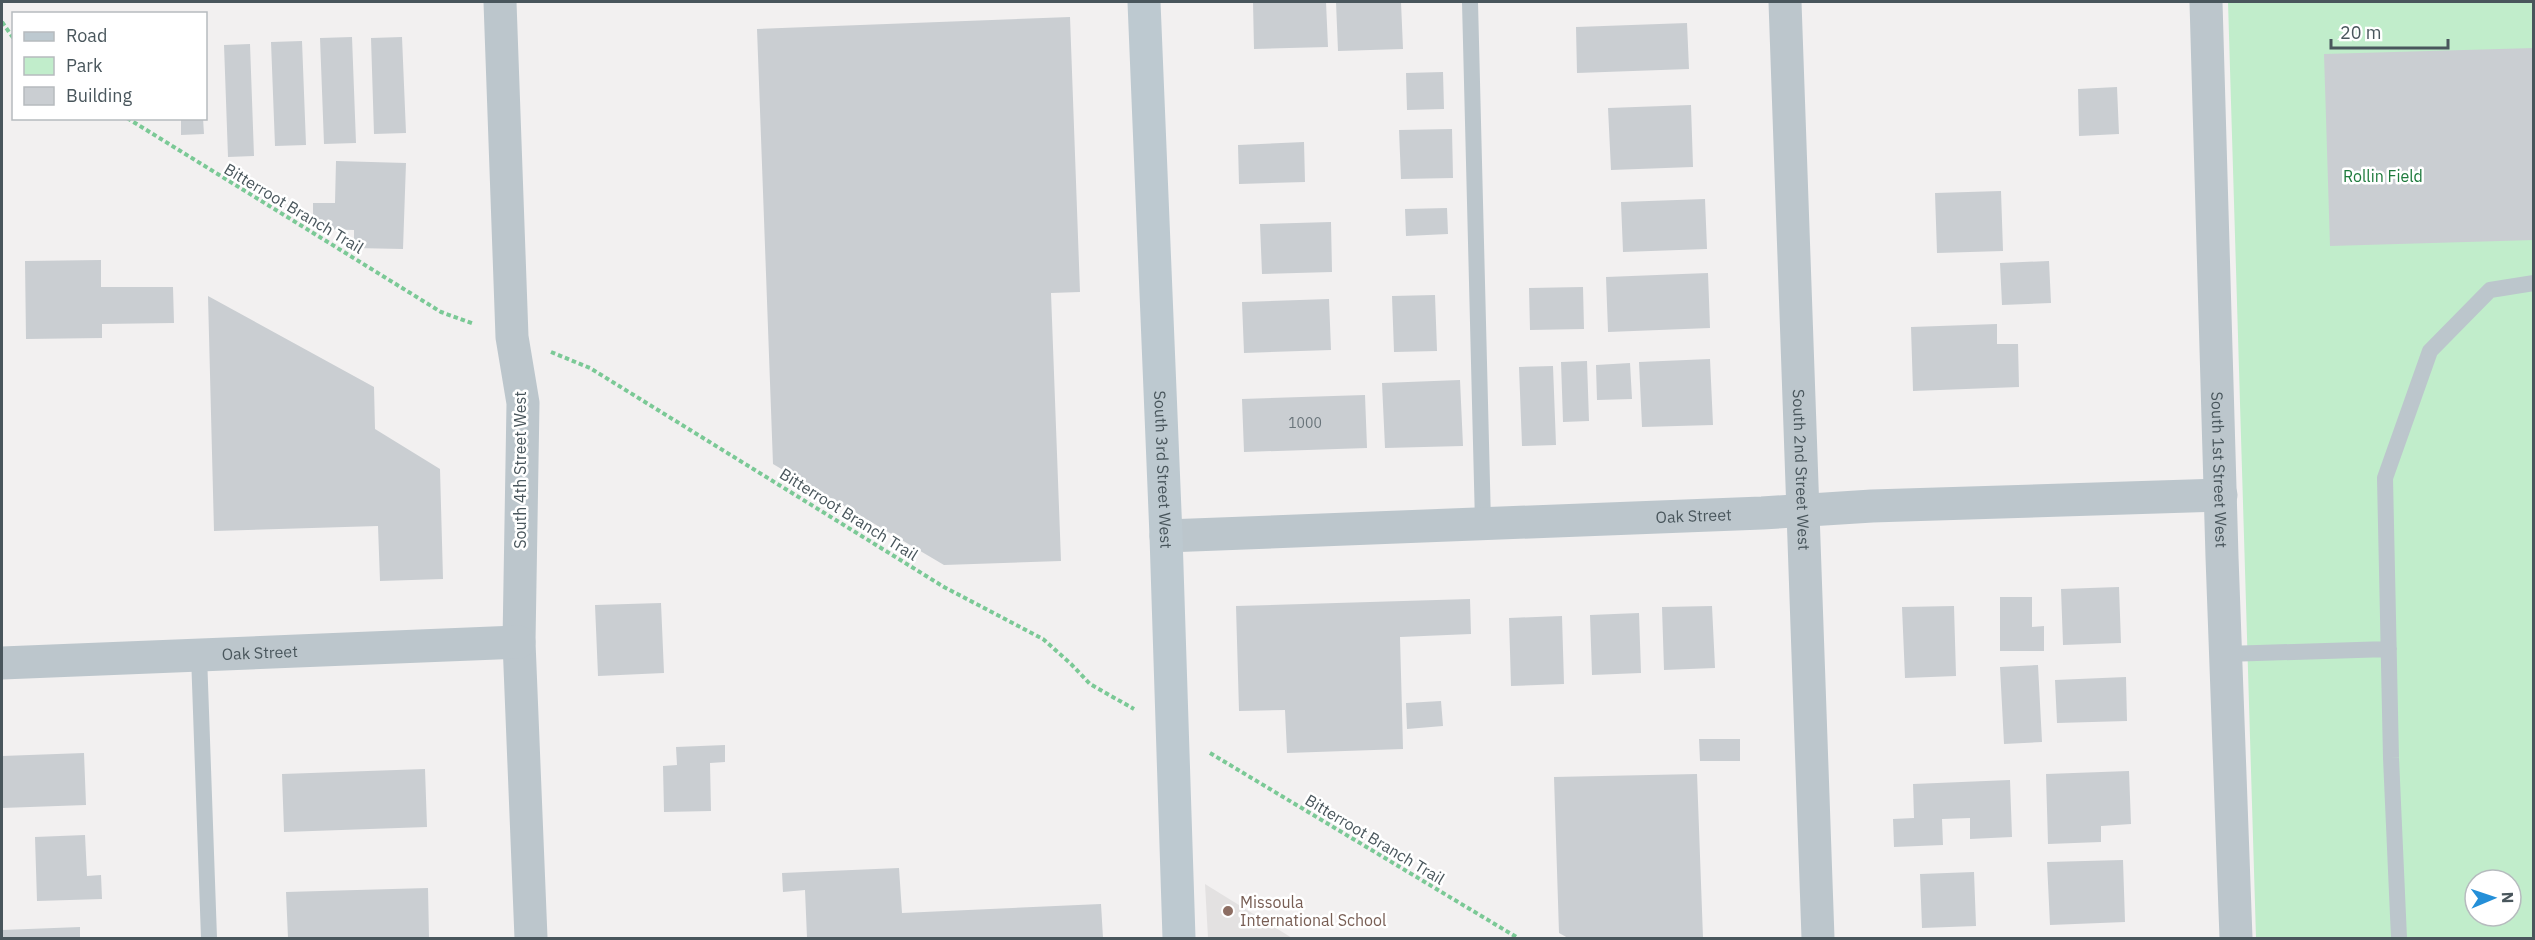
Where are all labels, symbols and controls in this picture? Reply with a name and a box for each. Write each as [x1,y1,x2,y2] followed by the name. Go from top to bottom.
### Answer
[12,12,207,120] legend
[2331,12,2448,50] scale bar
[2340,21,2382,44] text: 20 m
[66,24,107,47] text: Road
[66,54,103,77] text: Park
[66,84,133,107] text: Building
[221,158,367,258] street label: Bitterroot Branch Trail
[2343,166,2423,186] park label: Rollin Field
[1789,389,1814,551] street label: South 2nd Street West
[1150,390,1176,549] street label: South 3rd Street West
[510,391,530,549] street label: South 4th Street West
[2207,391,2232,548] street label: South 1st Street West
[1288,414,1322,432] house number: 1000
[776,463,922,565] street label: Bitterroot Branch Trail
[1655,504,1732,527] street label: Oak Street
[221,641,298,664] street label: Oak Street
[1302,789,1448,889] street label: Bitterroot Branch Trail
[2463,868,2523,928] north arrow
[2498,891,2518,904] text: N
[1240,892,1386,930] place label: Missoula International School
[1221,904,1235,918] marker: Missoula International School

